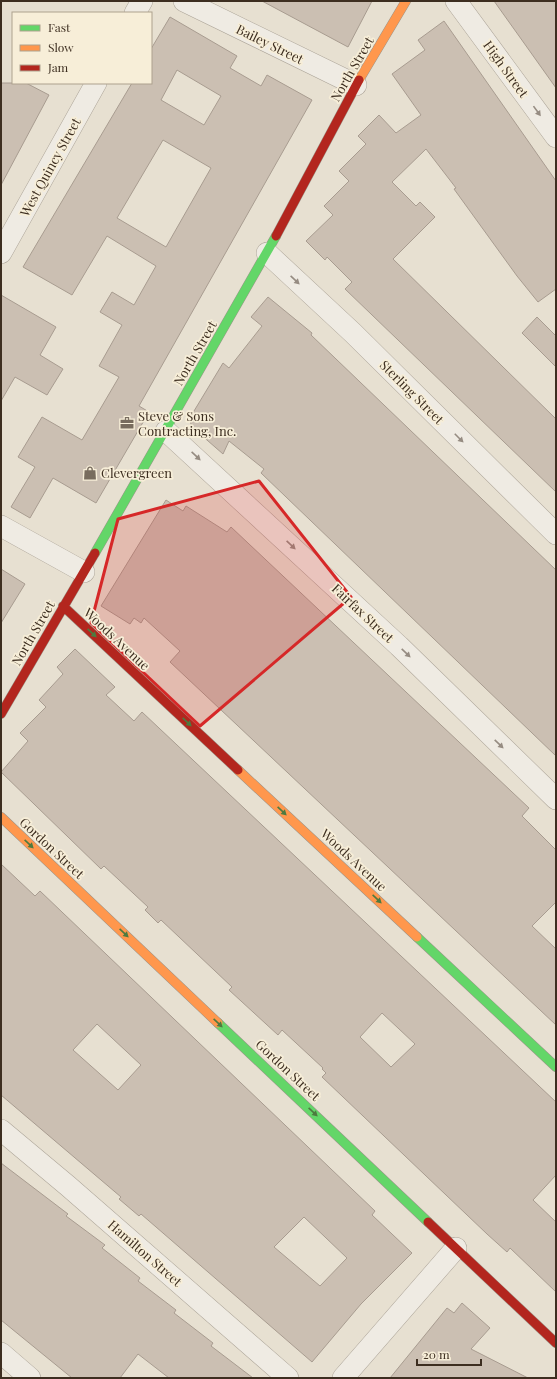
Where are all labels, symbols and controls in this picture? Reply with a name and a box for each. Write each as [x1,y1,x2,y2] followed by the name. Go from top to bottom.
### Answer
[12,12,152,84] legend
[48,19,71,35] text: Fast
[234,20,307,67] street label: Bailey Street
[326,33,377,104] street label: North Street
[480,37,533,101] street label: High Street
[48,39,74,55] text: Slow
[47,59,69,75] text: Jam
[533,106,541,117] one-way arrow
[15,114,84,220] street label: West Quincy Street
[290,275,300,285] one-way arrow
[169,317,220,388] street label: North Street
[377,356,448,428] street label: Sterling Street
[138,407,236,439] place label: Steve & Sons Contracting, Inc.
[119,415,135,431] office icon: Steve & Sons Contracting, Inc.
[454,433,464,443] one-way arrow
[190,452,201,461] one-way arrow
[101,464,172,481] place label: Clevergreen
[82,465,98,481] shop icon: Clevergreen
[286,540,295,549] one-way arrow
[329,580,398,646] street label: Fairfax Street
[7,597,58,668] street label: North Street
[80,603,154,674] street label: Woods Avenue
[87,628,97,638] one-way arrow
[401,648,411,658] one-way arrow
[182,717,192,726] one-way arrow
[494,739,504,749] one-way arrow
[277,806,287,815] one-way arrow
[16,813,89,882] street label: Gordon Street
[317,824,391,895] street label: Woods Avenue
[24,839,34,849] one-way arrow
[372,895,382,904] one-way arrow
[119,928,129,938] one-way arrow
[213,1018,223,1027] one-way arrow
[252,1035,325,1104] street label: Gordon Street
[308,1107,318,1117] one-way arrow
[105,1216,186,1290] street label: Hamilton Street
[417,1341,481,1367] scale bar
[423,1346,450,1362] text: 20 m

